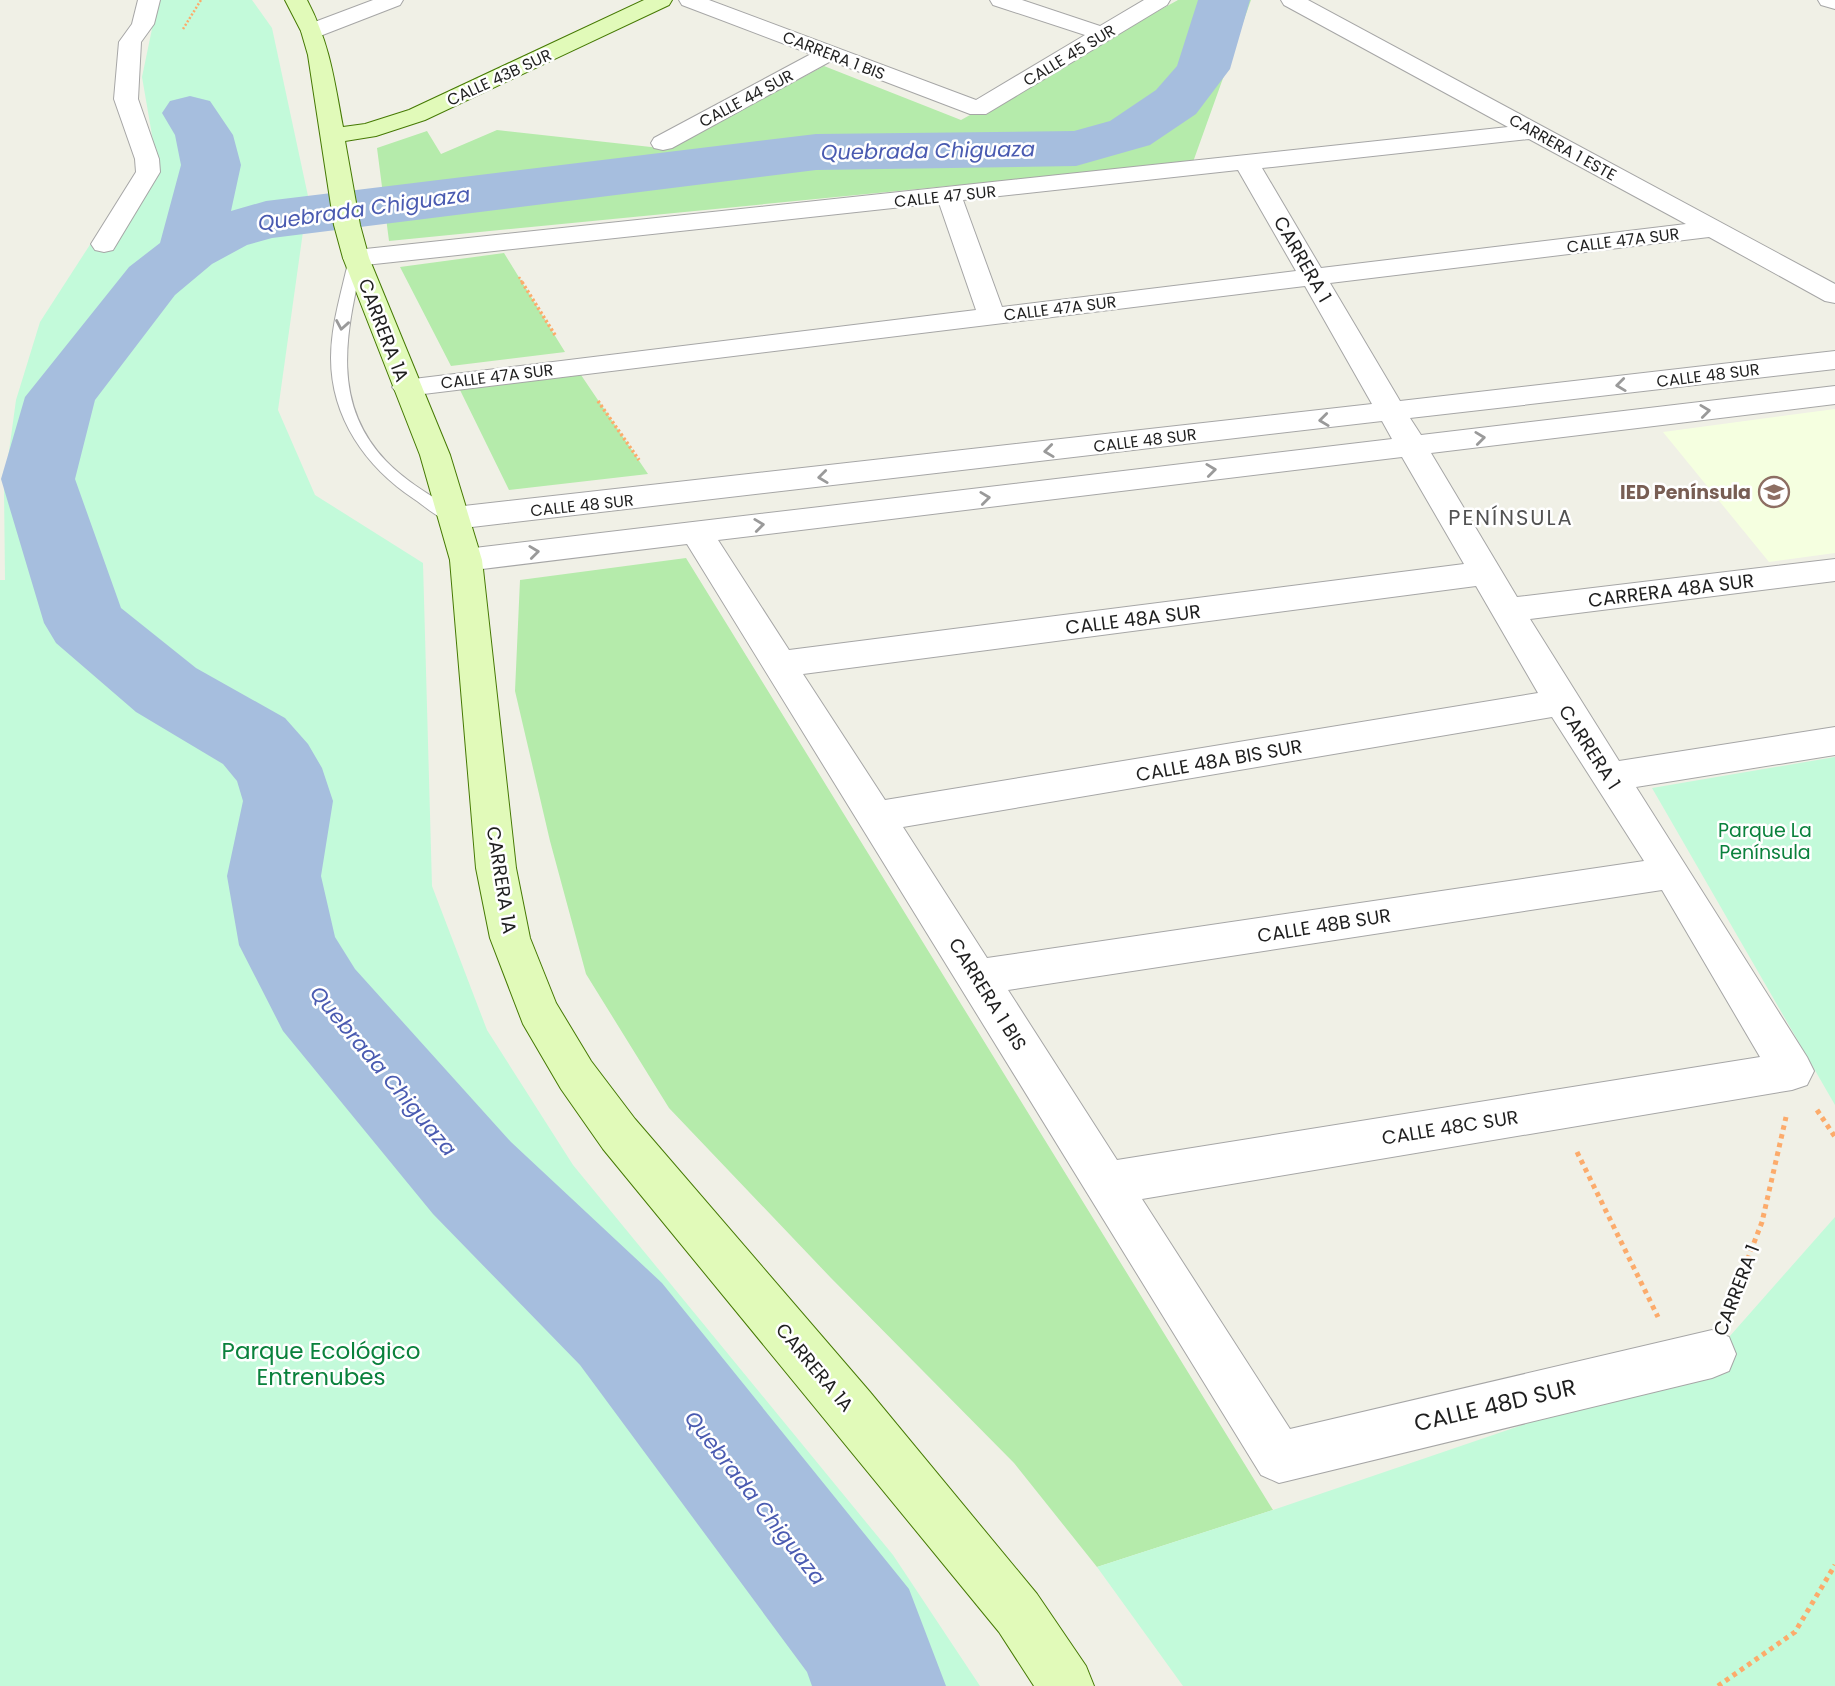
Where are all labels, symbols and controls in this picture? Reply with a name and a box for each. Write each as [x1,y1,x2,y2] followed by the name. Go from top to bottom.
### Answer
[1019,19,1120,92] street label: CALLE 45 SUR
[779,25,888,86] street label: CARRERA 1 BIS
[443,43,555,112] street label: CALLE 43B SUR
[695,64,797,133] street label: CALLE 44 SUR
[1505,108,1621,186] street label: CARRERA 1 ESTE
[821,134,1035,167] water label: Quebrada Chiguaza
[256,179,472,238] water label: Quebrada Chiguaza
[893,180,997,213] street label: CALLE 47 SUR
[1267,211,1338,308] street label: CARRERA 1
[1565,222,1681,259] street label: CALLE 47A SUR
[351,275,416,386] street label: CARRERA 1A
[1002,290,1118,327] street label: CALLE 47A SUR
[335,318,350,330] one-way arrow
[439,358,555,395] street label: CALLE 47A SUR
[1655,358,1761,393] street label: CALLE 48 SUR
[1615,377,1626,392] one-way arrow
[1700,403,1711,418] one-way arrow
[1318,412,1330,427] one-way arrow
[1092,423,1198,458] street label: CALLE 48 SUR
[1474,431,1485,446] one-way arrow
[1043,444,1055,459] one-way arrow
[1205,463,1217,478] one-way arrow
[817,470,829,485] one-way arrow
[1757,475,1791,509] school or university icon: IED Península
[1620,479,1751,506] place label: IED Península
[529,489,635,522] street label: CALLE 48 SUR
[979,490,991,505] one-way arrow
[1448,503,1574,532] district label: PENÍNSULA
[754,517,765,532] one-way arrow
[528,544,539,559] one-way arrow
[1586,567,1756,614] street label: CARRERA 48A SUR
[1064,598,1202,641] street label: CALLE 48A SUR
[1552,700,1627,795] street label: CARRERA 1
[1134,733,1304,788] street label: CALLE 48A BIS SUR
[1718,817,1812,866] park label: Parque La Península
[480,824,523,936] street label: CARRERA 1A
[1255,902,1393,949] street label: CALLE 48B SUR
[942,933,1033,1056] street label: CARRERA 1 BIS
[303,979,463,1162] water label: Quebrada Chiguaza
[1380,1103,1520,1152] street label: CALLE 48C SUR
[1707,1241,1766,1340] street label: CARRERA 1
[769,1317,860,1418] street label: CARRERA 1A
[222,1335,420,1393] park label: Parque Ecológico Entrenubes
[1411,1371,1579,1439] street label: CALLE 48D SUR
[678,1404,833,1591] water label: Quebrada Chiguaza

